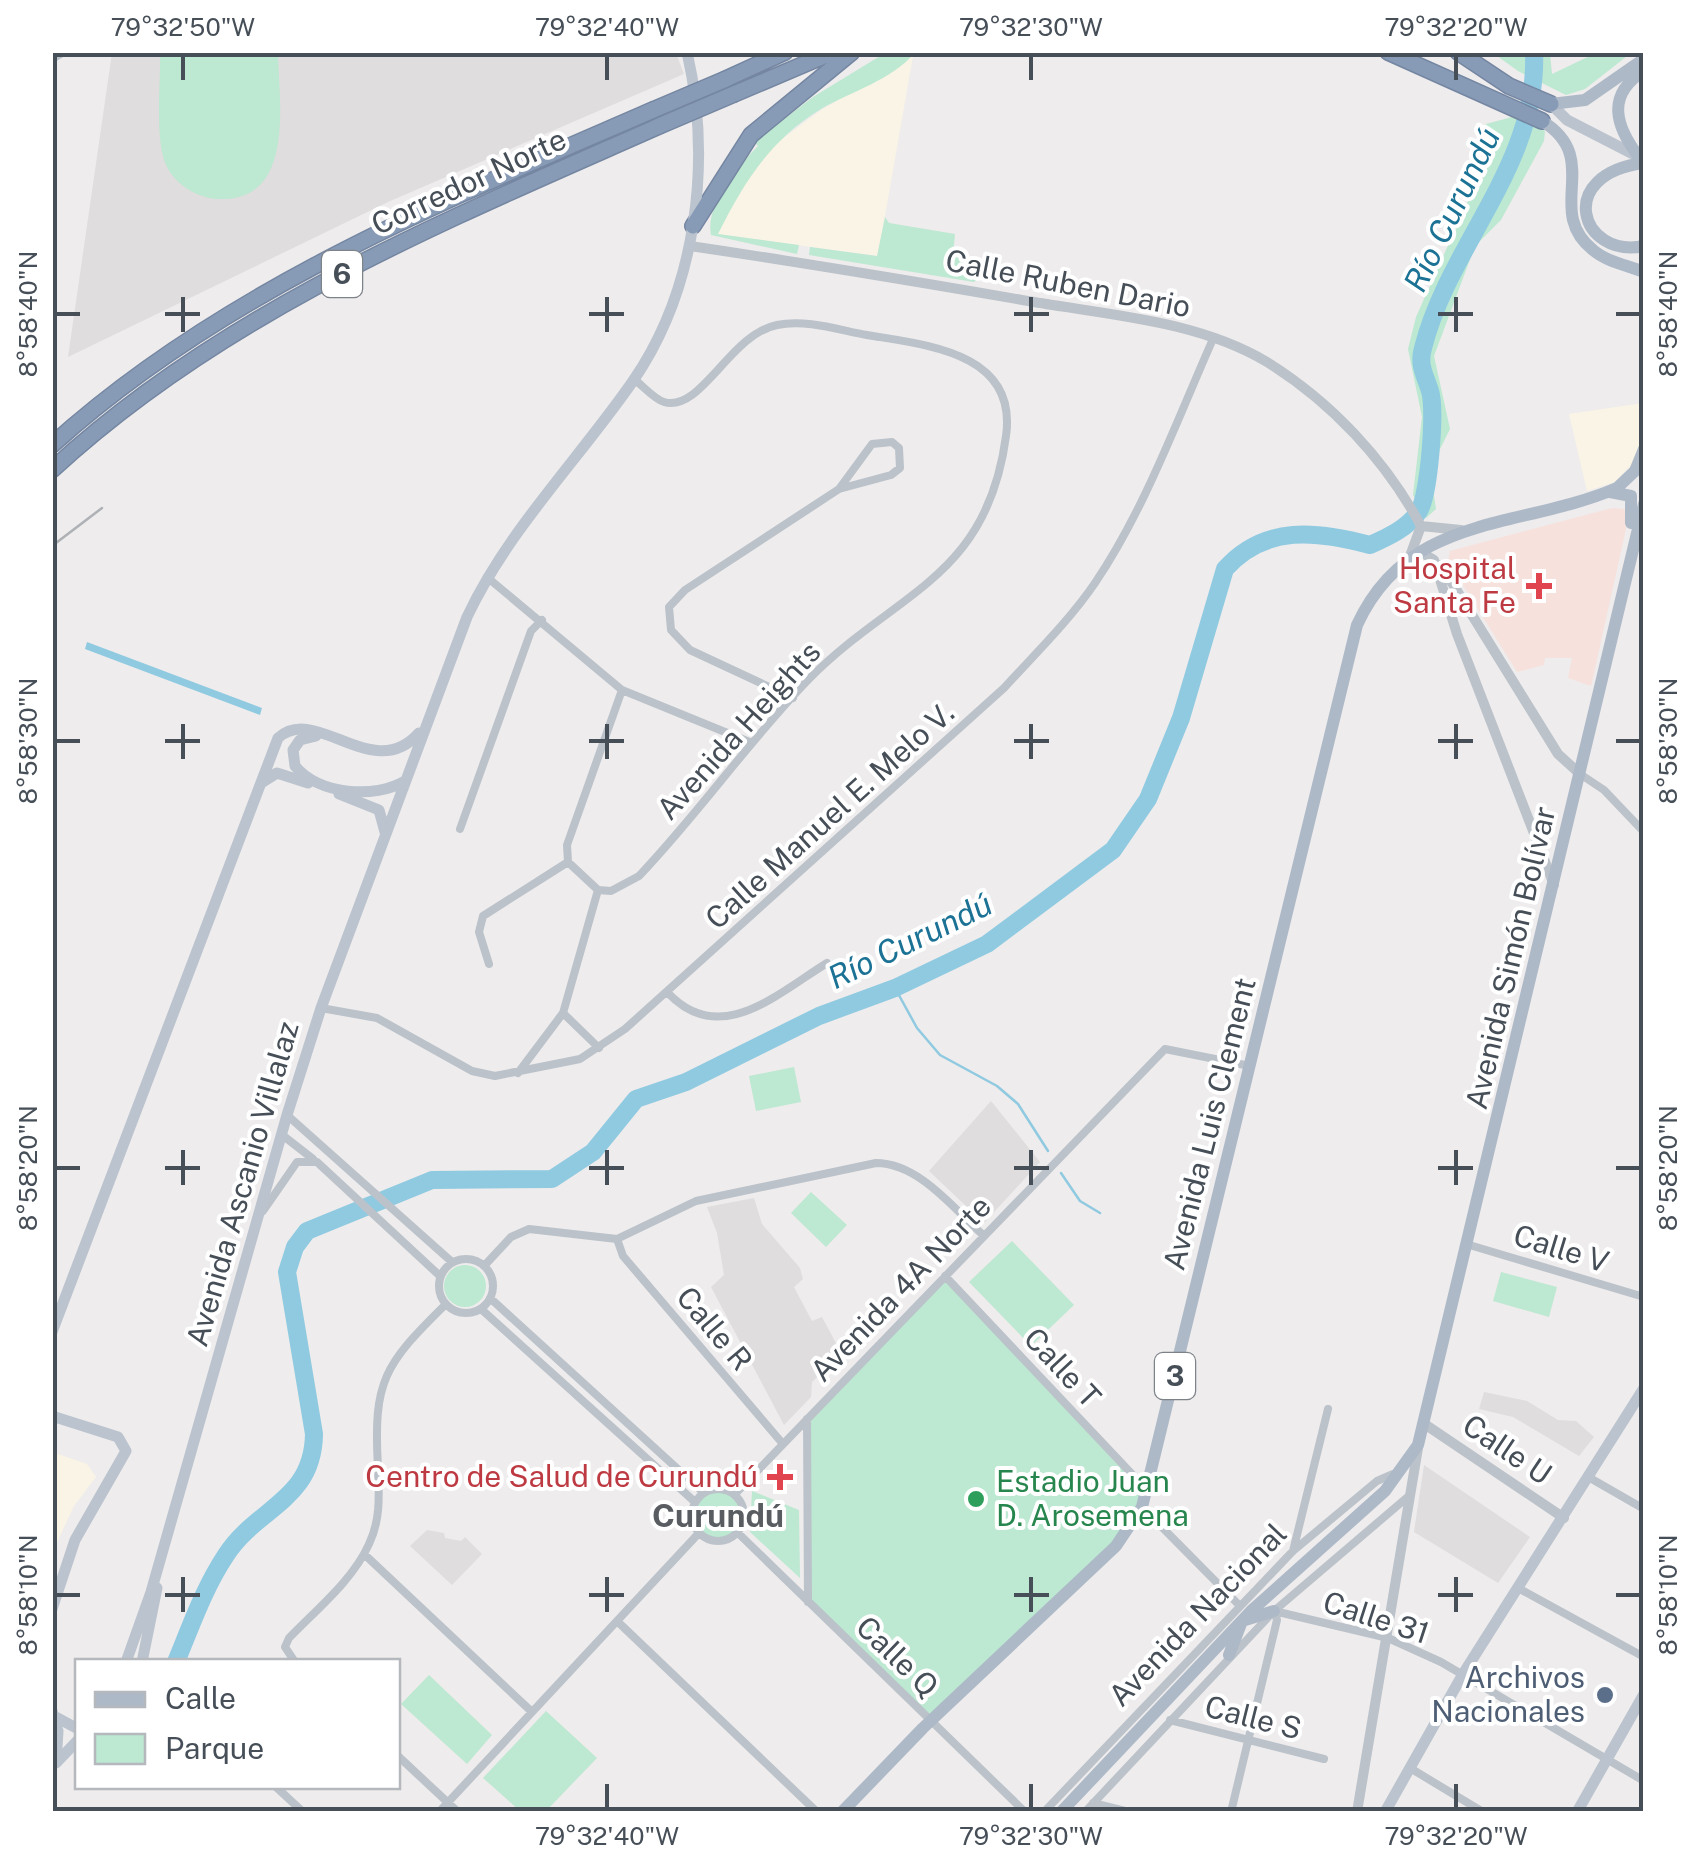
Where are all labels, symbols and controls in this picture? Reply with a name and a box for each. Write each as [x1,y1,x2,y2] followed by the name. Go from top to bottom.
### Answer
[111,12,255,42] text: 79°32'50"W
[535,12,679,42] text: 79°32'40"W
[959,12,1103,42] text: 79°32'30"W
[1384,12,1528,42] text: 79°32'20"W
[366,120,572,242] street label: Corredor Norte
[1396,122,1507,298] water label: Río Curundú
[943,242,1194,324] street label: Calle Ruben Dario
[13,251,43,377] text: 8°58'40"N
[322,251,362,297] road number: 6
[1653,251,1683,377] text: 8°58'40"N
[1393,550,1516,620] place label: Hospital Santa Fe
[1526,573,1552,599] marker: Hospital Santa Fe
[649,634,828,827] street label: Avenida Heights
[13,678,43,804] text: 8°58'30"N
[1653,678,1683,804] text: 8°58'30"N
[698,694,961,936] street label: Calle Manuel E. Melo V.
[1458,803,1562,1113] street label: Avenida Simón Bolívar
[822,885,998,996] water label: Río Curundú
[1155,974,1263,1274] street label: Avenida Luis Clement
[178,1017,306,1350] street label: Avenida Ascanio Villalaz
[13,1105,43,1231] text: 8°58'20"N
[1653,1105,1683,1231] text: 8°58'20"N
[803,1188,998,1389] street label: Avenida 4A Norte
[1509,1217,1613,1280] street label: Calle V
[669,1279,760,1378] street label: Calle R
[1017,1320,1109,1415] street label: Calle T
[1155,1353,1195,1399] road number: 3
[1456,1407,1559,1492] street label: Calle U
[365,1458,758,1494] place label: Centro de Salud de Curundú
[996,1463,1189,1533] place label: Estadio Juan D. Arosemena
[767,1464,793,1490] marker: Centro de Salud de Curundú
[965,1488,987,1510] marker: Estadio Juan D. Arosemena
[652,1497,784,1534] district label: Curundú
[1101,1515,1294,1713] street label: Avenida Nacional
[13,1534,43,1656] text: 8°58'10"N
[1653,1534,1683,1656] text: 8°58'10"N
[1319,1583,1434,1651] street label: Calle 31
[849,1608,946,1704] street label: Calle Q
[75,1659,400,1789] legend
[1431,1659,1585,1729] place label: Archivos Nacionales
[165,1680,236,1716] text: Calle
[1594,1684,1616,1706] marker: Archivos Nacionales
[1201,1688,1305,1746] street label: Calle S
[165,1730,264,1766] text: Parque
[535,1821,679,1851] text: 79°32'40"W
[959,1821,1103,1851] text: 79°32'30"W
[1384,1821,1528,1851] text: 79°32'20"W

